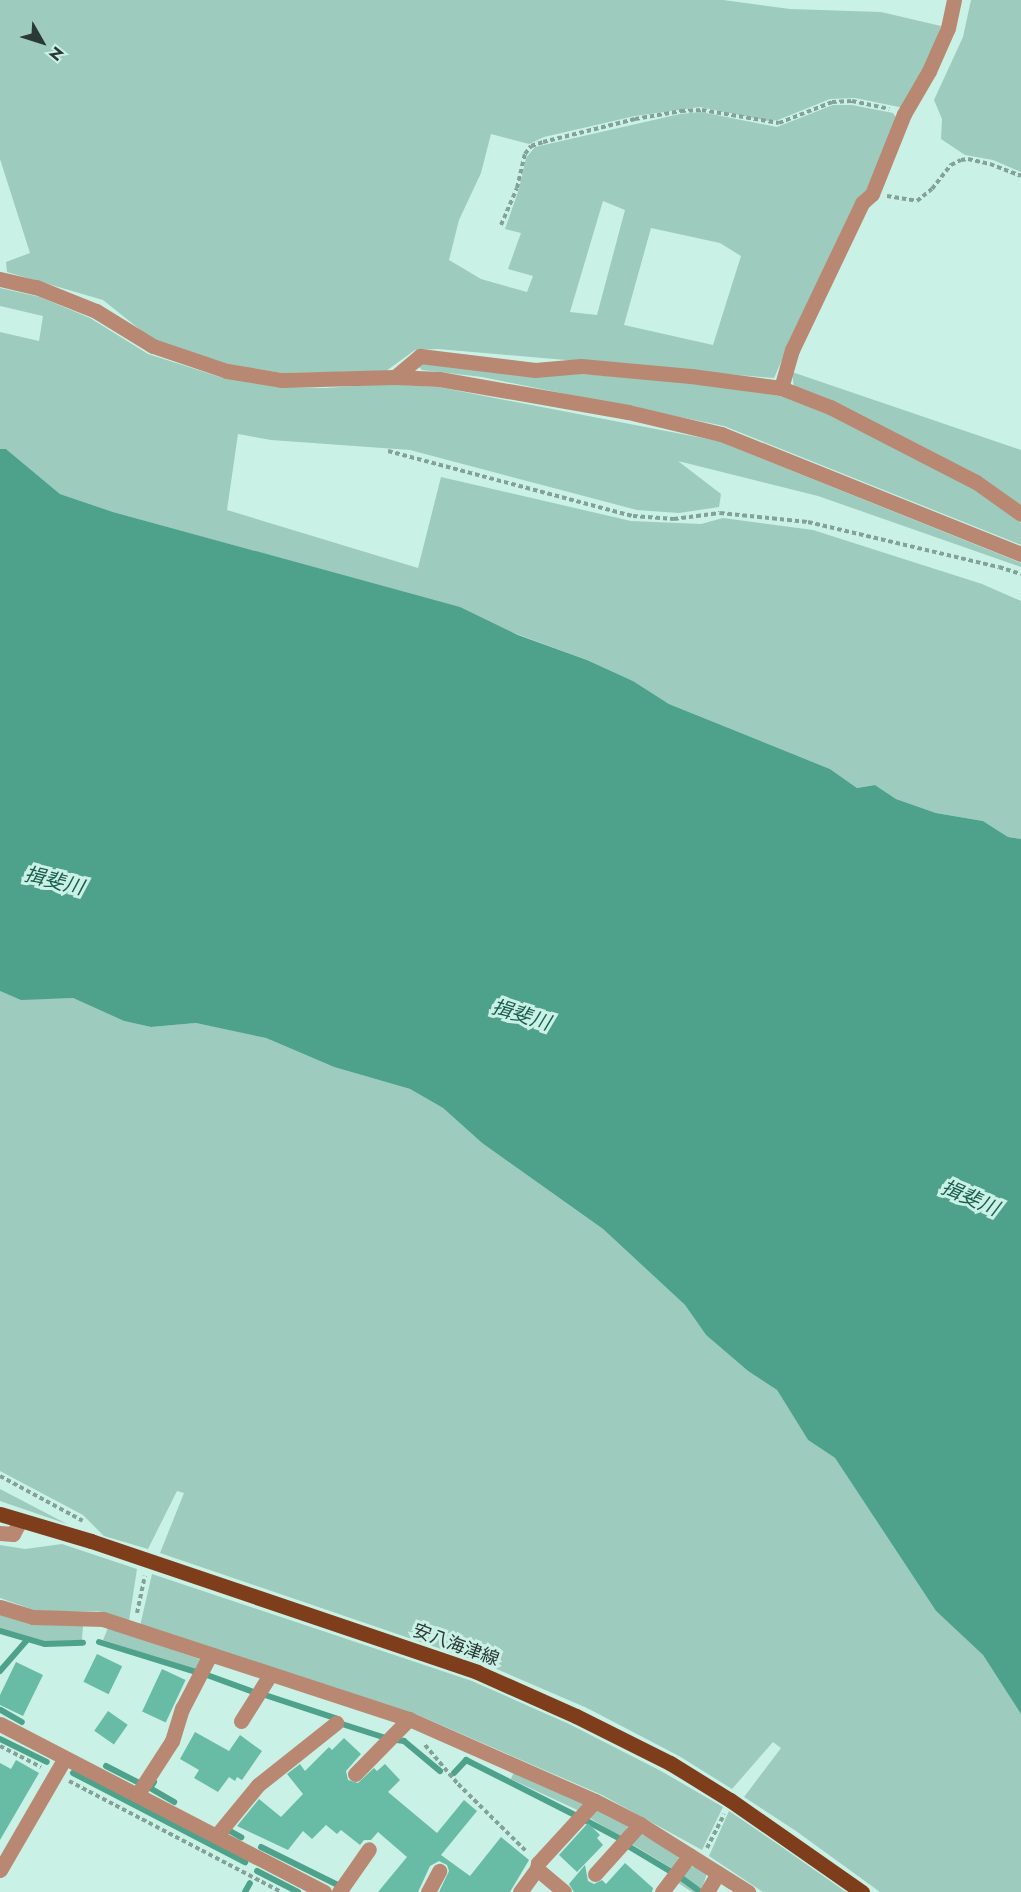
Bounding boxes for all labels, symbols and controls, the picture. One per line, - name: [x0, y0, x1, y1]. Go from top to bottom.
- north arrow: [12, 12, 72, 72]
- text: N: [43, 41, 69, 66]
- water label: 揖斐川: [22, 862, 86, 900]
- water label: 揖斐川: [489, 995, 553, 1035]
- water label: 揖斐川: [938, 1175, 1002, 1221]
- street label: 安八海津線: [410, 1619, 502, 1671]

